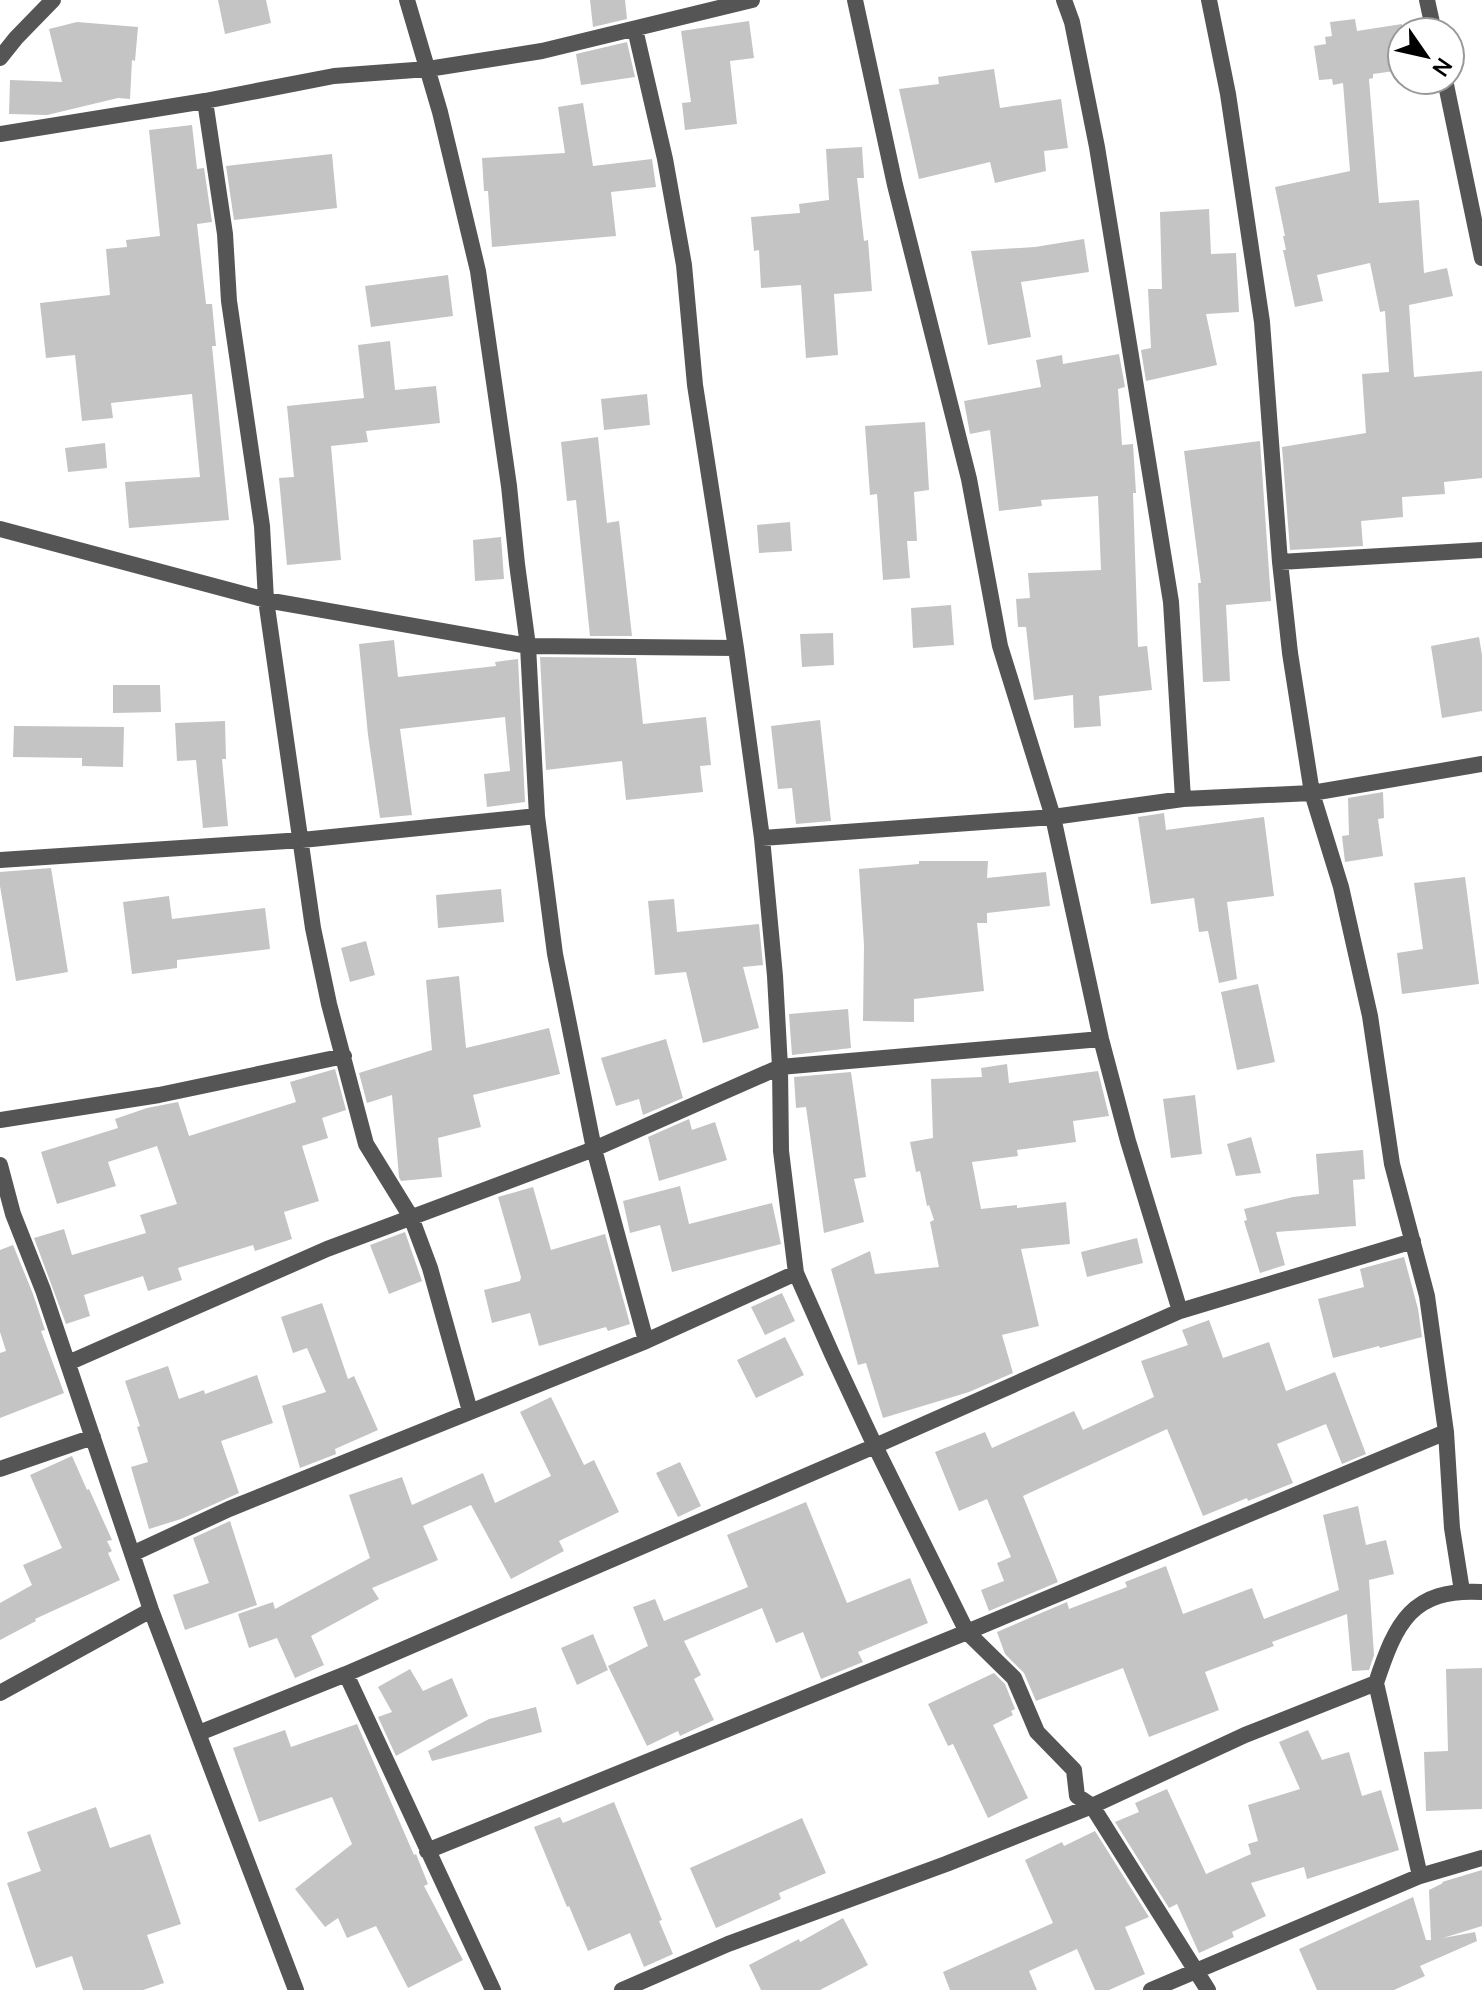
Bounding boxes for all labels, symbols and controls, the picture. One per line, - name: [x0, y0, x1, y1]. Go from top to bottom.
- north arrow: [1386, 16, 1466, 96]
- text: N: [1426, 52, 1459, 82]

